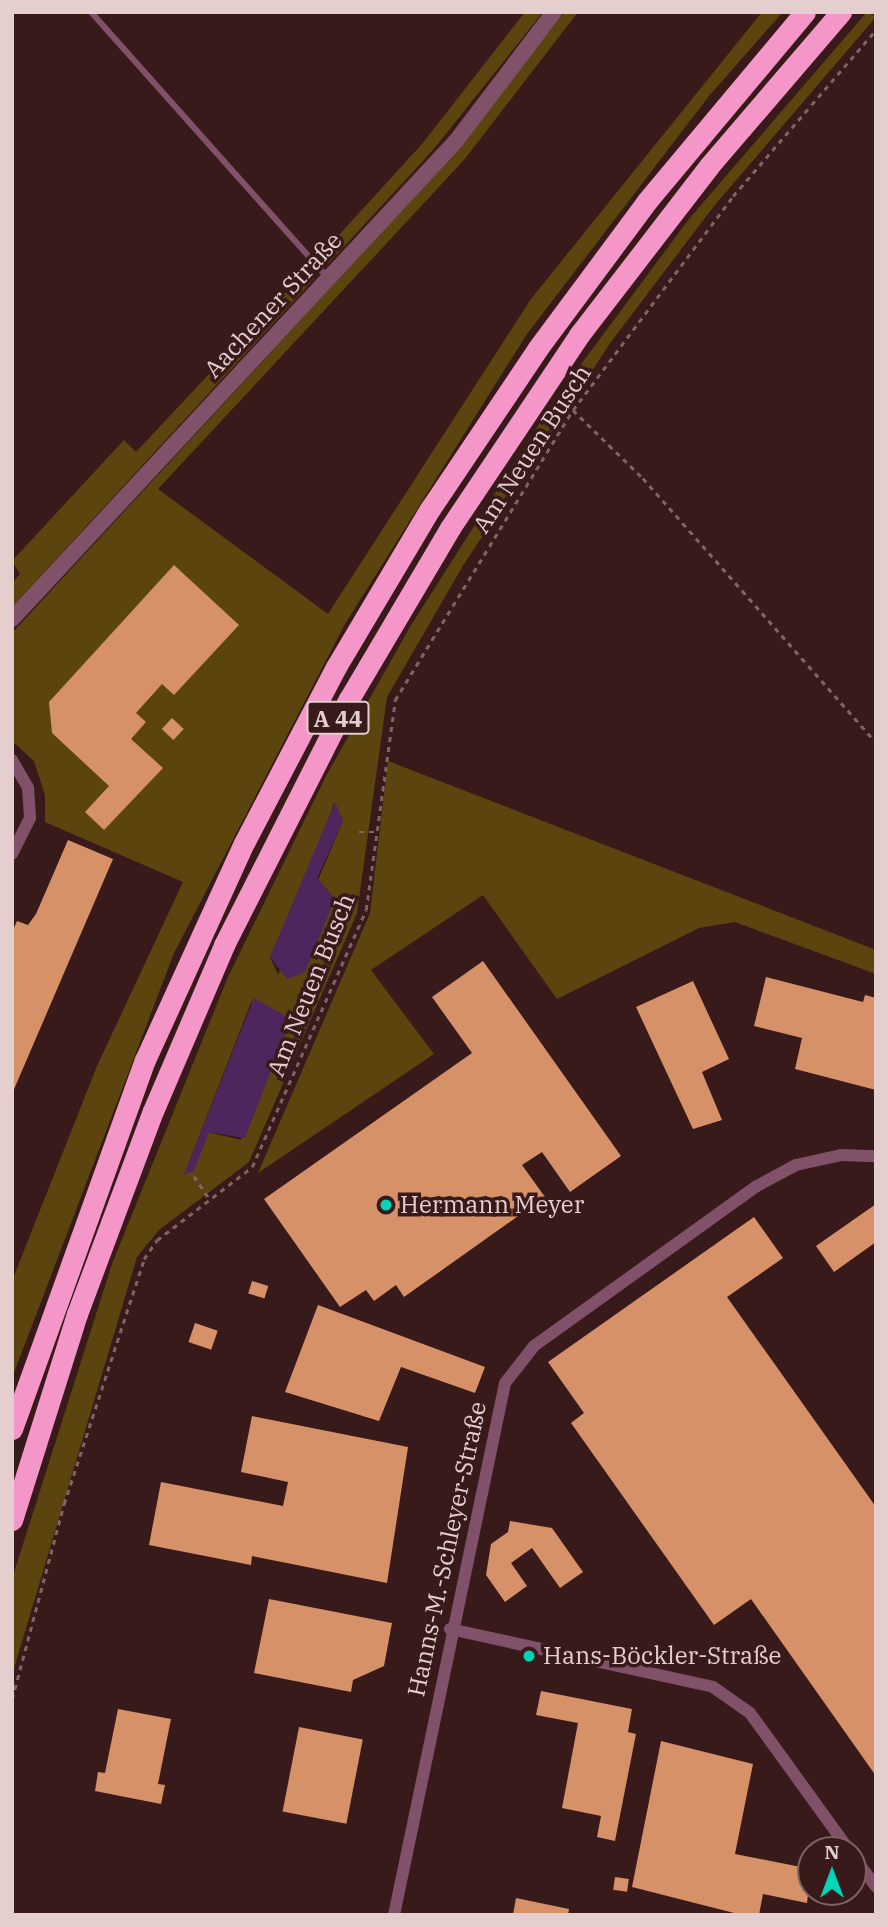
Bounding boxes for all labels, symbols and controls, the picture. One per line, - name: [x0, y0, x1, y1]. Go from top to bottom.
- street label: Aachener Straße: [198, 226, 348, 384]
- street label: Am Neuen Busch: [467, 360, 597, 538]
- road number: A 44: [305, 698, 371, 738]
- street label: Am Neuen Busch: [261, 889, 361, 1081]
- place label: Hermann Meyer: [400, 1191, 584, 1219]
- marker: Hermann Meyer: [378, 1197, 394, 1213]
- street label: Hanns-M.-Schleyer-Straße: [402, 1399, 492, 1699]
- place label: Hans-Böckler-Straße: [543, 1642, 781, 1670]
- marker: Hans-Böckler-Straße: [521, 1648, 537, 1664]
- north arrow: [797, 1836, 867, 1906]
- text: N: [824, 1840, 840, 1864]

